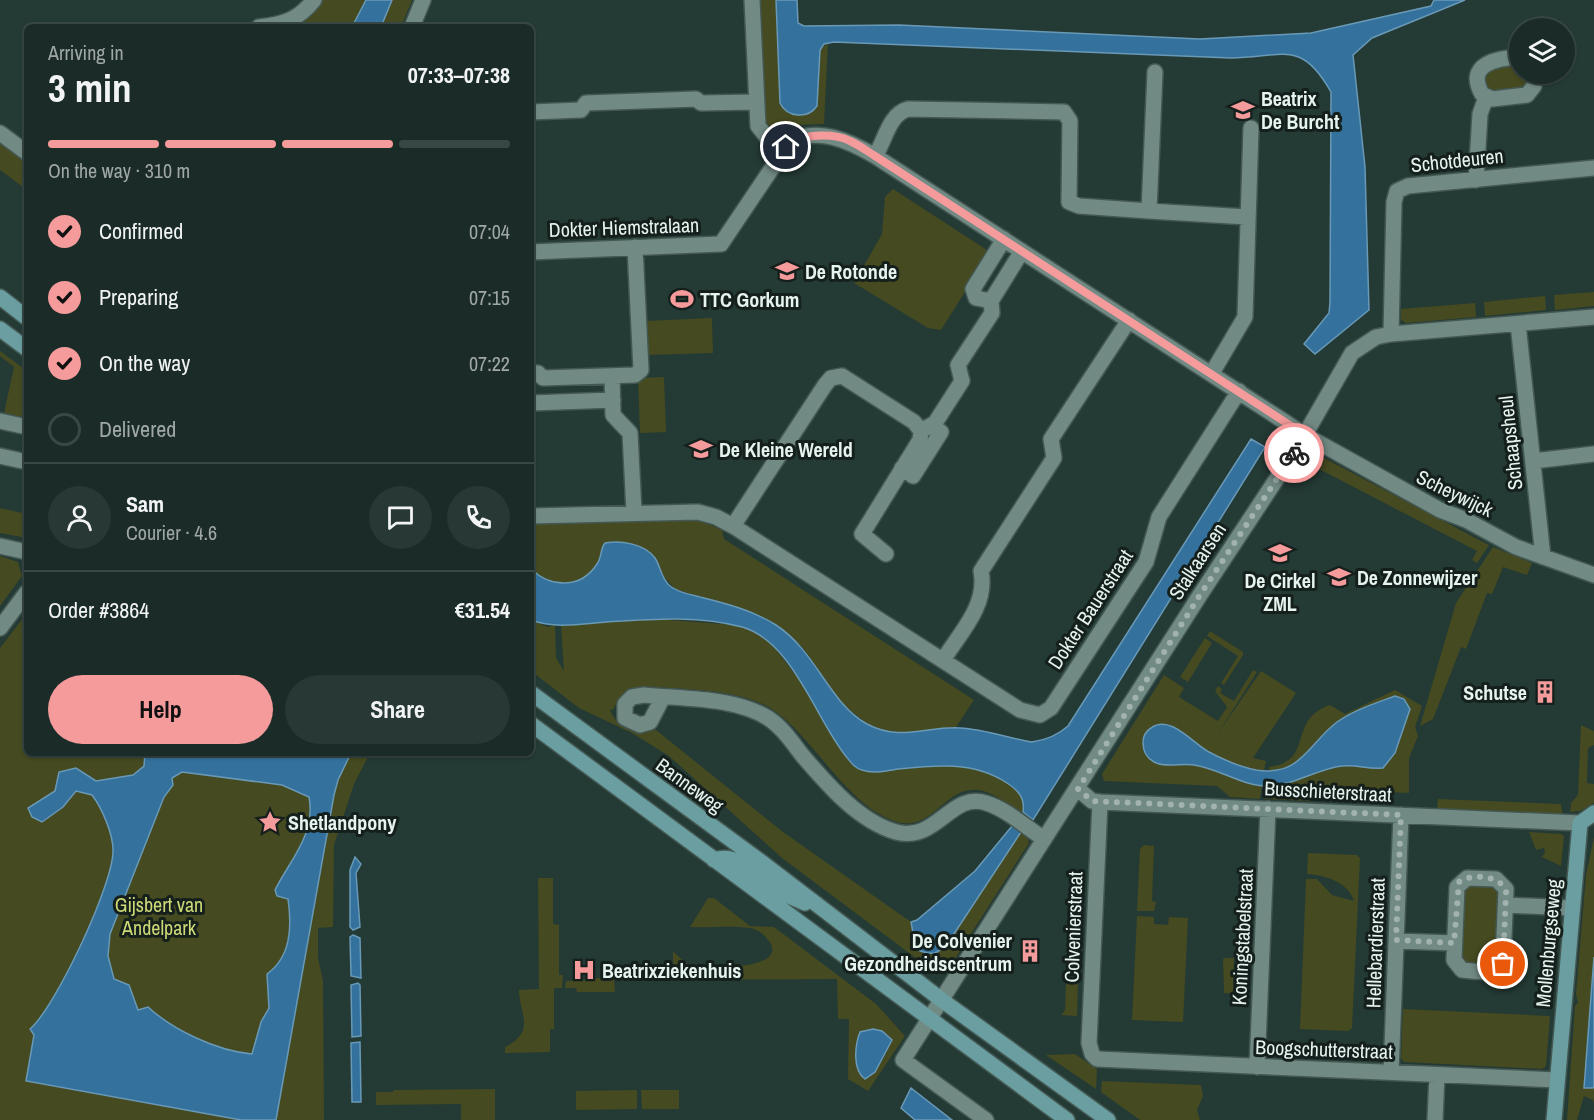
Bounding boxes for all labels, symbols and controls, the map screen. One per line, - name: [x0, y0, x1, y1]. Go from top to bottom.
- map controls: [1509, 18, 1575, 84]
- button: layers: [1509, 18, 1575, 84]
- text: Arriving in: [48, 39, 124, 66]
- text: 07:33–07:38: [408, 60, 510, 90]
- text: 3 min: [48, 62, 132, 114]
- place label: Beatrix De Burcht: [1261, 85, 1340, 135]
- school or university icon: Beatrix De Burcht: [1230, 97, 1256, 123]
- pin: [760, 121, 811, 172]
- icon: home: [769, 130, 802, 163]
- street label: Schotdeuren: [1409, 142, 1505, 178]
- text: On the way · 310 m: [48, 157, 190, 184]
- street label: Dokter Hiemstralaan: [548, 211, 700, 243]
- icon: check: [48, 215, 81, 248]
- text: Confirmed: [99, 216, 183, 246]
- text: 07:04: [469, 218, 510, 245]
- school or university icon: De Rotonde: [774, 258, 800, 284]
- place label: De Rotonde: [805, 258, 897, 285]
- icon: check: [48, 281, 81, 314]
- text: Preparing: [99, 282, 178, 312]
- text: 07:15: [469, 284, 510, 311]
- sports icon: TTC Gorkum: [669, 286, 695, 312]
- place label: TTC Gorkum: [700, 286, 799, 313]
- icon: check: [48, 347, 81, 380]
- text: On the way: [99, 348, 190, 378]
- text: 07:22: [469, 350, 510, 377]
- street label: Schaapsheul: [1492, 394, 1528, 492]
- text: Delivered: [99, 414, 176, 444]
- courier: [1264, 423, 1324, 483]
- school or university icon: De Kleine Wereld: [688, 436, 714, 462]
- place label: De Kleine Wereld: [719, 436, 853, 463]
- icon: bike: [1278, 437, 1311, 470]
- street label: Scheywijck: [1412, 463, 1498, 523]
- button: person: [48, 486, 111, 549]
- button: chat: [369, 486, 432, 549]
- button: phone: [447, 486, 510, 549]
- text: Sam: [126, 489, 164, 519]
- street label: Stalkaarsen: [1162, 517, 1232, 605]
- text: Courier · 4.6: [126, 519, 217, 546]
- school or university icon: De Cirkel ZML: [1267, 540, 1293, 566]
- street label: Dokter Bauerstraat: [1041, 544, 1139, 674]
- school or university icon: De Zonnewijzer: [1326, 564, 1352, 590]
- place label: De Zonnewijzer: [1357, 564, 1478, 591]
- place label: De Cirkel ZML: [1244, 567, 1316, 617]
- text: Order #3864: [48, 595, 149, 625]
- text: €31.54: [455, 595, 510, 625]
- button: Help: [48, 675, 273, 744]
- button: Share: [285, 675, 510, 744]
- place label: Schutse: [1463, 679, 1527, 706]
- building icon: Schutse: [1532, 679, 1558, 705]
- street label: Banneweg: [651, 751, 729, 819]
- street label: Busschieterstraat: [1264, 774, 1393, 808]
- place icon: Shetlandpony: [257, 809, 283, 835]
- place label: Shetlandpony: [288, 809, 397, 836]
- street label: Koningstabelstraat: [1225, 868, 1259, 1006]
- street label: Colvenierstraat: [1058, 871, 1088, 983]
- street label: Hellebardierstraat: [1359, 877, 1391, 1009]
- street label: Mollenburgseweg: [1529, 878, 1567, 1008]
- park label: Gijsbert van Andelpark: [115, 891, 203, 941]
- place label: De Colvenier Gezondheidscentrum: [844, 927, 1013, 977]
- building icon: De Colvenier Gezondheidscentrum: [1017, 938, 1043, 964]
- pin: [1477, 938, 1528, 989]
- icon: bag: [1486, 947, 1519, 980]
- hospital icon: Beatrixziekenhuis: [571, 957, 597, 983]
- place label: Beatrixziekenhuis: [602, 957, 741, 984]
- street label: Boogschutterstraat: [1255, 1033, 1394, 1065]

